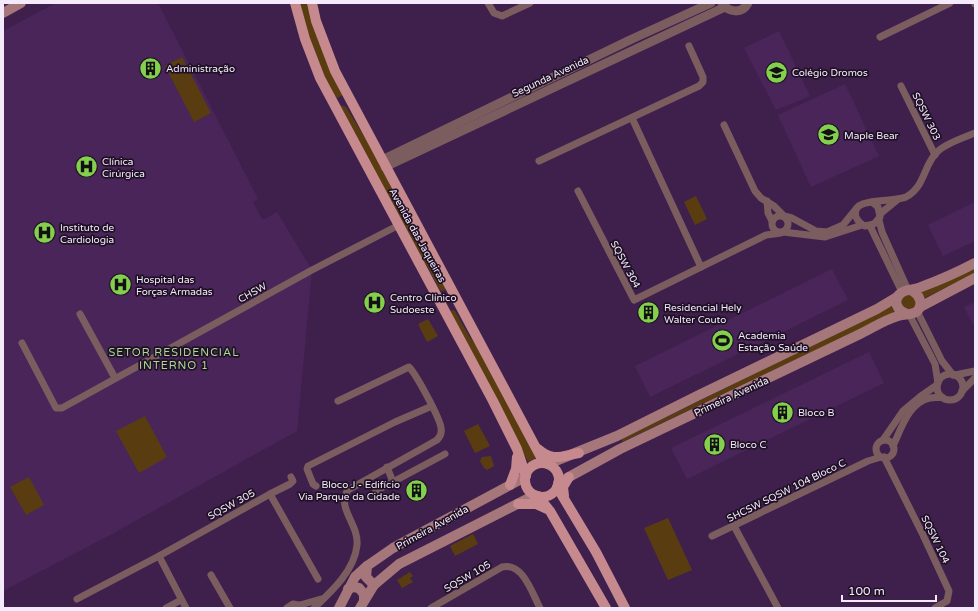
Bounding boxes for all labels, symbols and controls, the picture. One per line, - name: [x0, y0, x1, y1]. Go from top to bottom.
- street label: Segunda Avenida: [510, 54, 591, 100]
- building icon: Administração: [138, 55, 164, 81]
- school or university icon: Colégio Dromos: [764, 59, 790, 85]
- place label: Administração: [166, 63, 235, 75]
- place label: Colégio Dromos: [792, 67, 868, 79]
- street label: SQSW 303: [909, 90, 943, 142]
- school or university icon: Maple Bear: [815, 122, 841, 148]
- place label: Maple Bear: [844, 130, 898, 142]
- hospital icon: Clínica Cirúrgica: [73, 154, 99, 180]
- place label: Clínica Cirúrgica: [102, 156, 145, 180]
- street label: Avenida das Jaqueiras: [386, 186, 448, 285]
- hospital icon: Instituto de Cardiologia: [31, 220, 57, 246]
- place label: Instituto de Cardiologia: [60, 222, 115, 246]
- street label: SQSW 304: [608, 239, 643, 290]
- hospital icon: Hospital das Forças Armadas: [107, 272, 133, 298]
- place label: Hospital das Forças Armadas: [136, 274, 213, 298]
- street label: CHSW: [236, 280, 269, 306]
- hospital icon: Centro Clínico Sudoeste: [362, 290, 388, 316]
- place label: Centro Clínico Sudoeste: [390, 292, 456, 316]
- building icon: Residencial Hely Walter Couto: [636, 300, 662, 326]
- place label: Residencial Hely Walter Couto: [664, 302, 742, 326]
- sports icon: Academia Estação Saúde: [709, 328, 735, 354]
- place label: Academia Estação Saúde: [738, 330, 808, 354]
- district label: SETOR RESIDENCIAL INTERNO 1: [108, 346, 240, 372]
- street label: Primeira Avenida: [692, 374, 771, 419]
- building icon: Bloco B: [770, 399, 796, 425]
- place label: Bloco B: [798, 407, 834, 419]
- building icon: Bloco C: [702, 431, 728, 457]
- place label: Bloco C: [730, 439, 766, 451]
- street label: SHCSW SQSW 104 Bloco C: [725, 457, 848, 525]
- building icon: Bloco J - Edifício Via Parque da Cidade: [403, 477, 429, 503]
- place label: Bloco J - Edifício Via Parque da Cidade: [298, 479, 400, 503]
- street label: SQSW 305: [206, 487, 257, 523]
- street label: Primeira Avenida: [394, 503, 471, 553]
- street label: SQSW 104: [918, 513, 952, 565]
- street label: SQSW 105: [442, 559, 493, 595]
- scale bar: [842, 577, 936, 603]
- text: 100 m: [848, 584, 885, 598]

